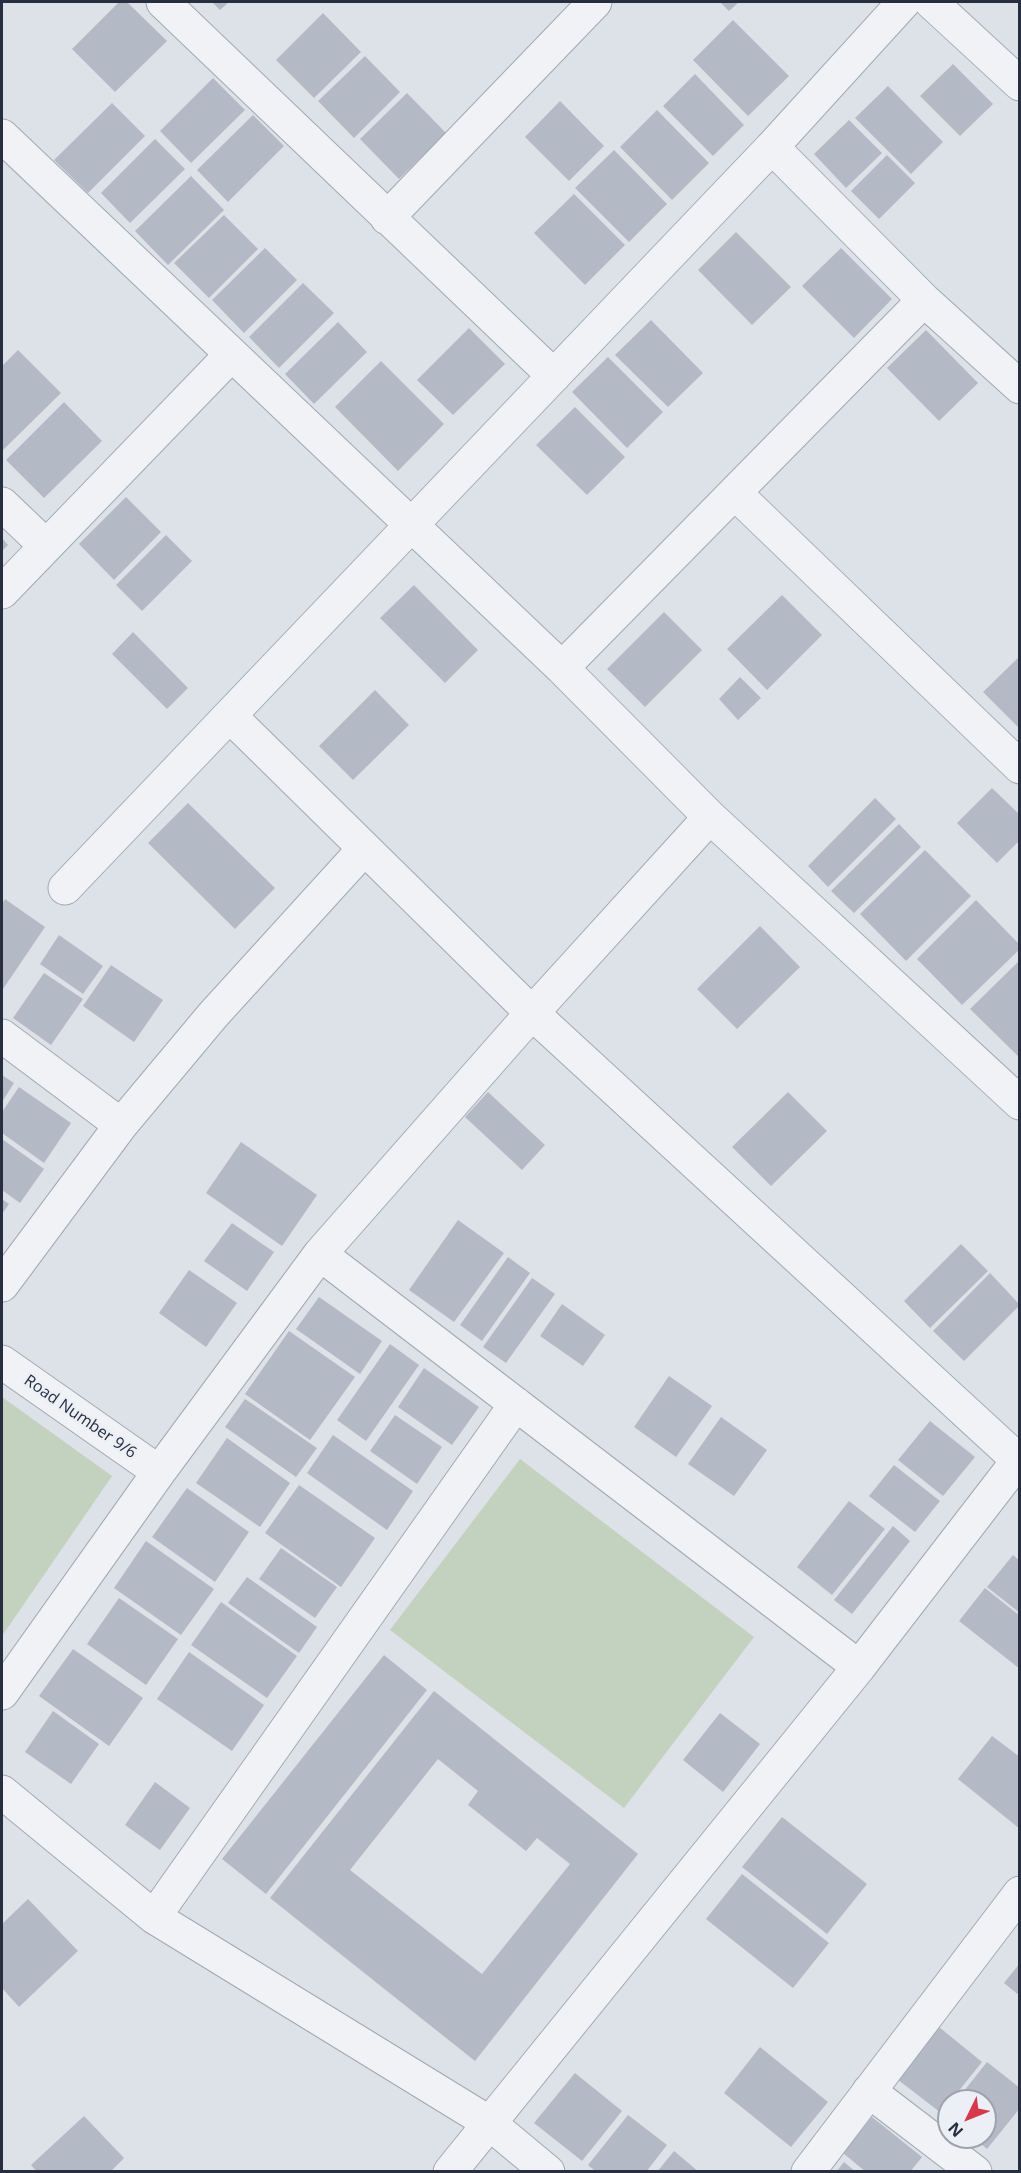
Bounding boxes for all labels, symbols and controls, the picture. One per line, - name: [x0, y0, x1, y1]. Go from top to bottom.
- street label: Road Number 9/6: [20, 1371, 140, 1463]
- north arrow: [937, 2089, 997, 2149]
- text: N: [943, 2118, 968, 2142]

